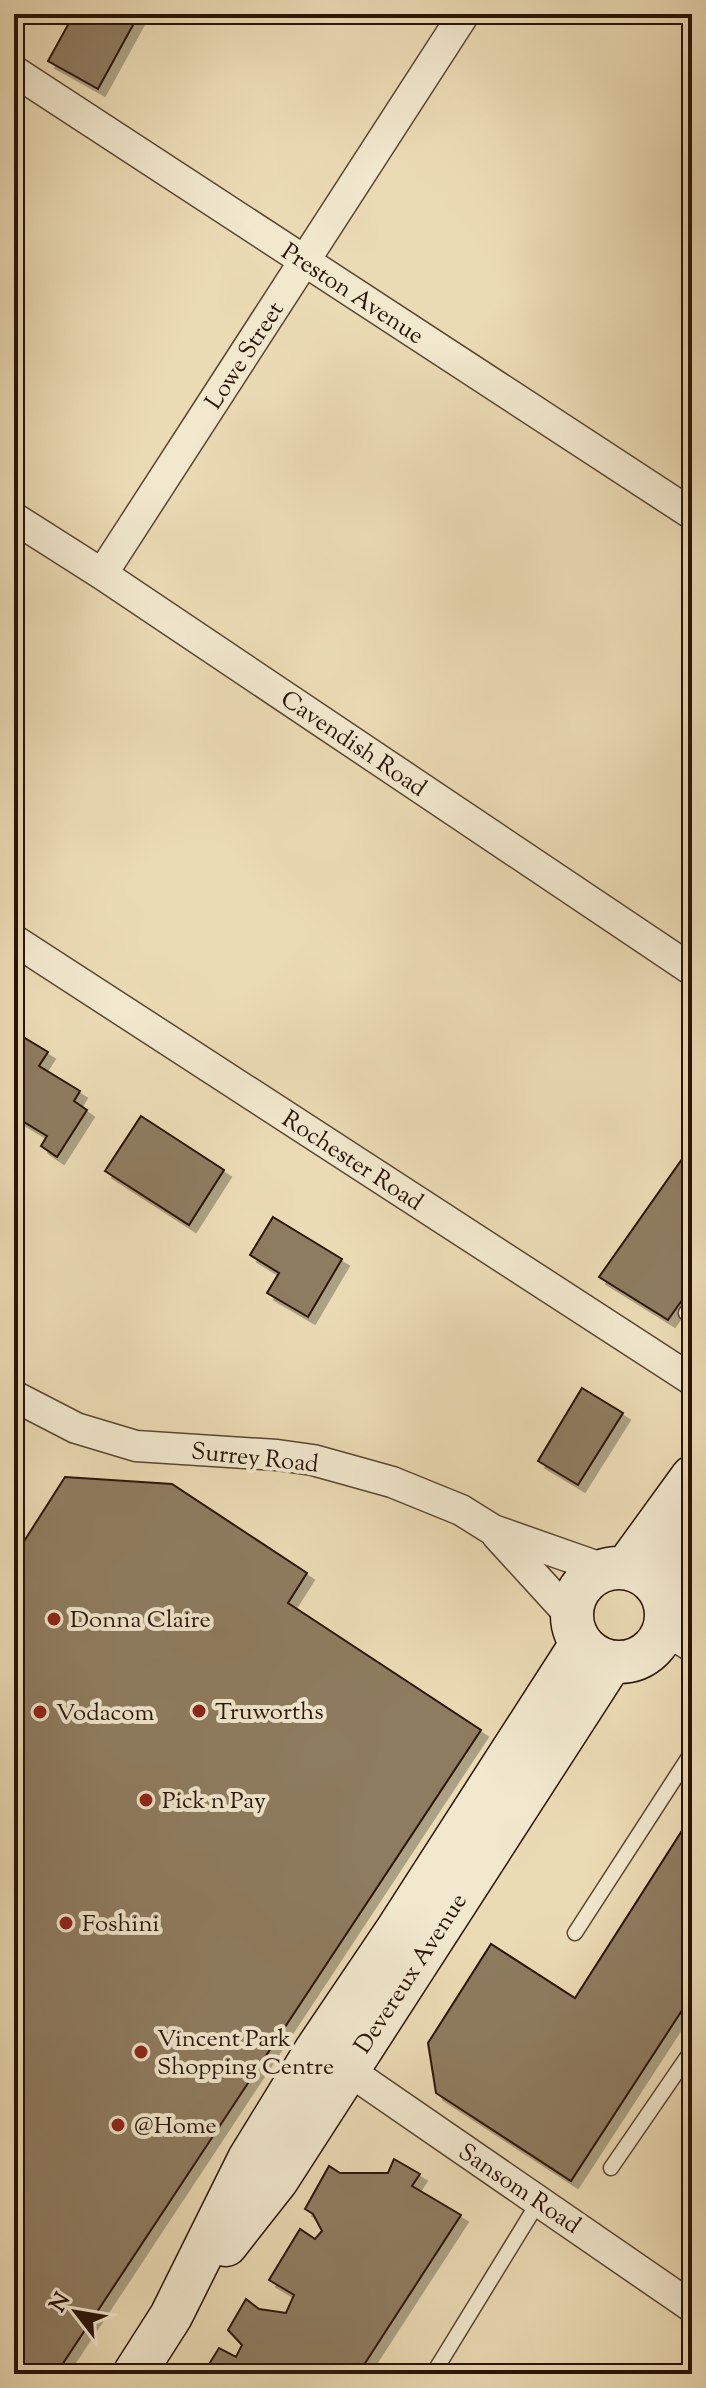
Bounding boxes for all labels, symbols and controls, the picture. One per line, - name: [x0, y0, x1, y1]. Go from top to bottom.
- street label: Preston Avenue: [274, 236, 430, 353]
- street label: Lowe Street: [198, 295, 293, 417]
- street label: Cavendish Road: [273, 683, 433, 806]
- street label: Rochester Road: [275, 1103, 430, 1220]
- street label: Surrey Road: [189, 1435, 321, 1483]
- place label: Donna Claire: [70, 1604, 211, 1638]
- marker: Donna Claire: [45, 1610, 63, 1628]
- place label: Truworths: [215, 1696, 324, 1730]
- place label: Vodacom: [56, 1697, 154, 1731]
- marker: Truworths: [190, 1702, 208, 1720]
- marker: Vodacom: [31, 1703, 49, 1721]
- place label: Pick n Pay: [162, 1785, 266, 1819]
- marker: Pick n Pay: [137, 1791, 155, 1809]
- street label: Devereux Avenue: [347, 1887, 476, 2061]
- place label: Foshini: [82, 1908, 160, 1942]
- marker: Foshini: [57, 1914, 75, 1932]
- place label: Vincent Park Shopping Centre: [157, 2023, 334, 2085]
- marker: Vincent Park Shopping Centre: [132, 2043, 150, 2061]
- place label: @Home: [134, 2110, 217, 2144]
- marker: @Home: [109, 2116, 127, 2134]
- street label: Sansom Road: [451, 2136, 587, 2243]
- north arrow: [36, 2272, 116, 2352]
- text: N: [43, 2287, 80, 2319]

